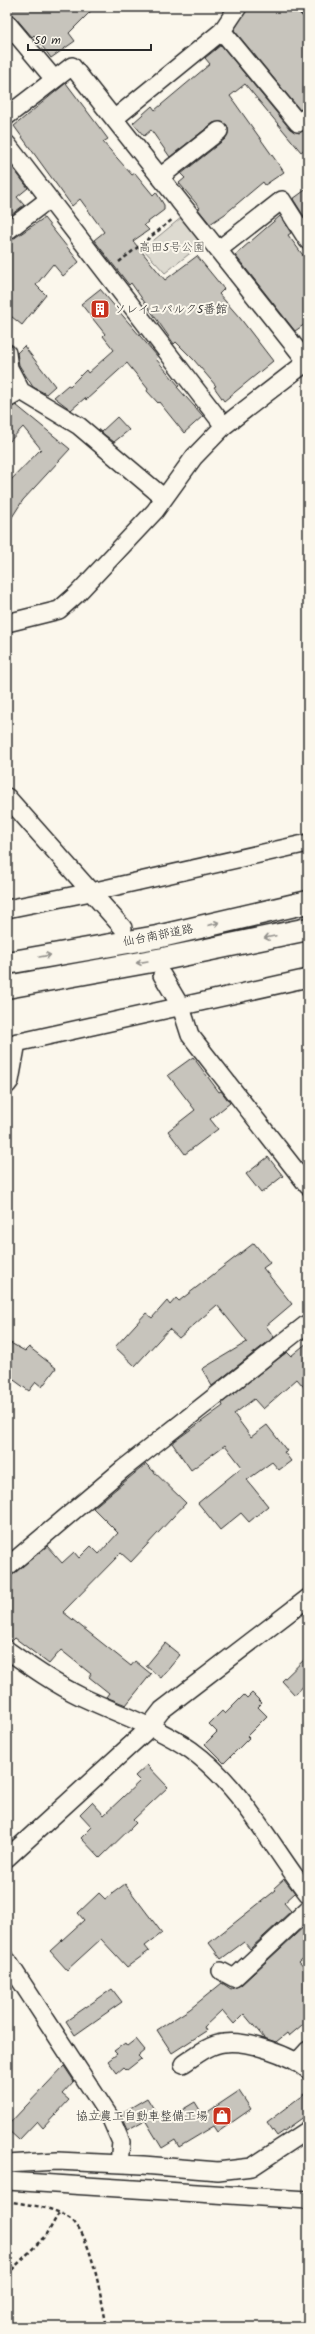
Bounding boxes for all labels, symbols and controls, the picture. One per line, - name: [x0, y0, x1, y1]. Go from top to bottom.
- scale bar: [28, 26, 151, 52]
- text: 50 m: [34, 31, 61, 50]
- park label: 高田5号公園: [139, 238, 205, 257]
- building icon: ソレイユパルク5番館: [89, 298, 111, 320]
- place label: ソレイユパルク5番館: [114, 300, 228, 319]
- street label: 仙台南部道路: [121, 919, 195, 952]
- one-way arrow: [207, 919, 220, 927]
- one-way arrow: [264, 933, 277, 941]
- one-way arrow: [39, 952, 52, 960]
- one-way arrow: [136, 959, 149, 967]
- shop icon: 協立農工自動車整備工場: [211, 2105, 233, 2127]
- place label: 協立農工自動車整備工場: [76, 2107, 208, 2126]

